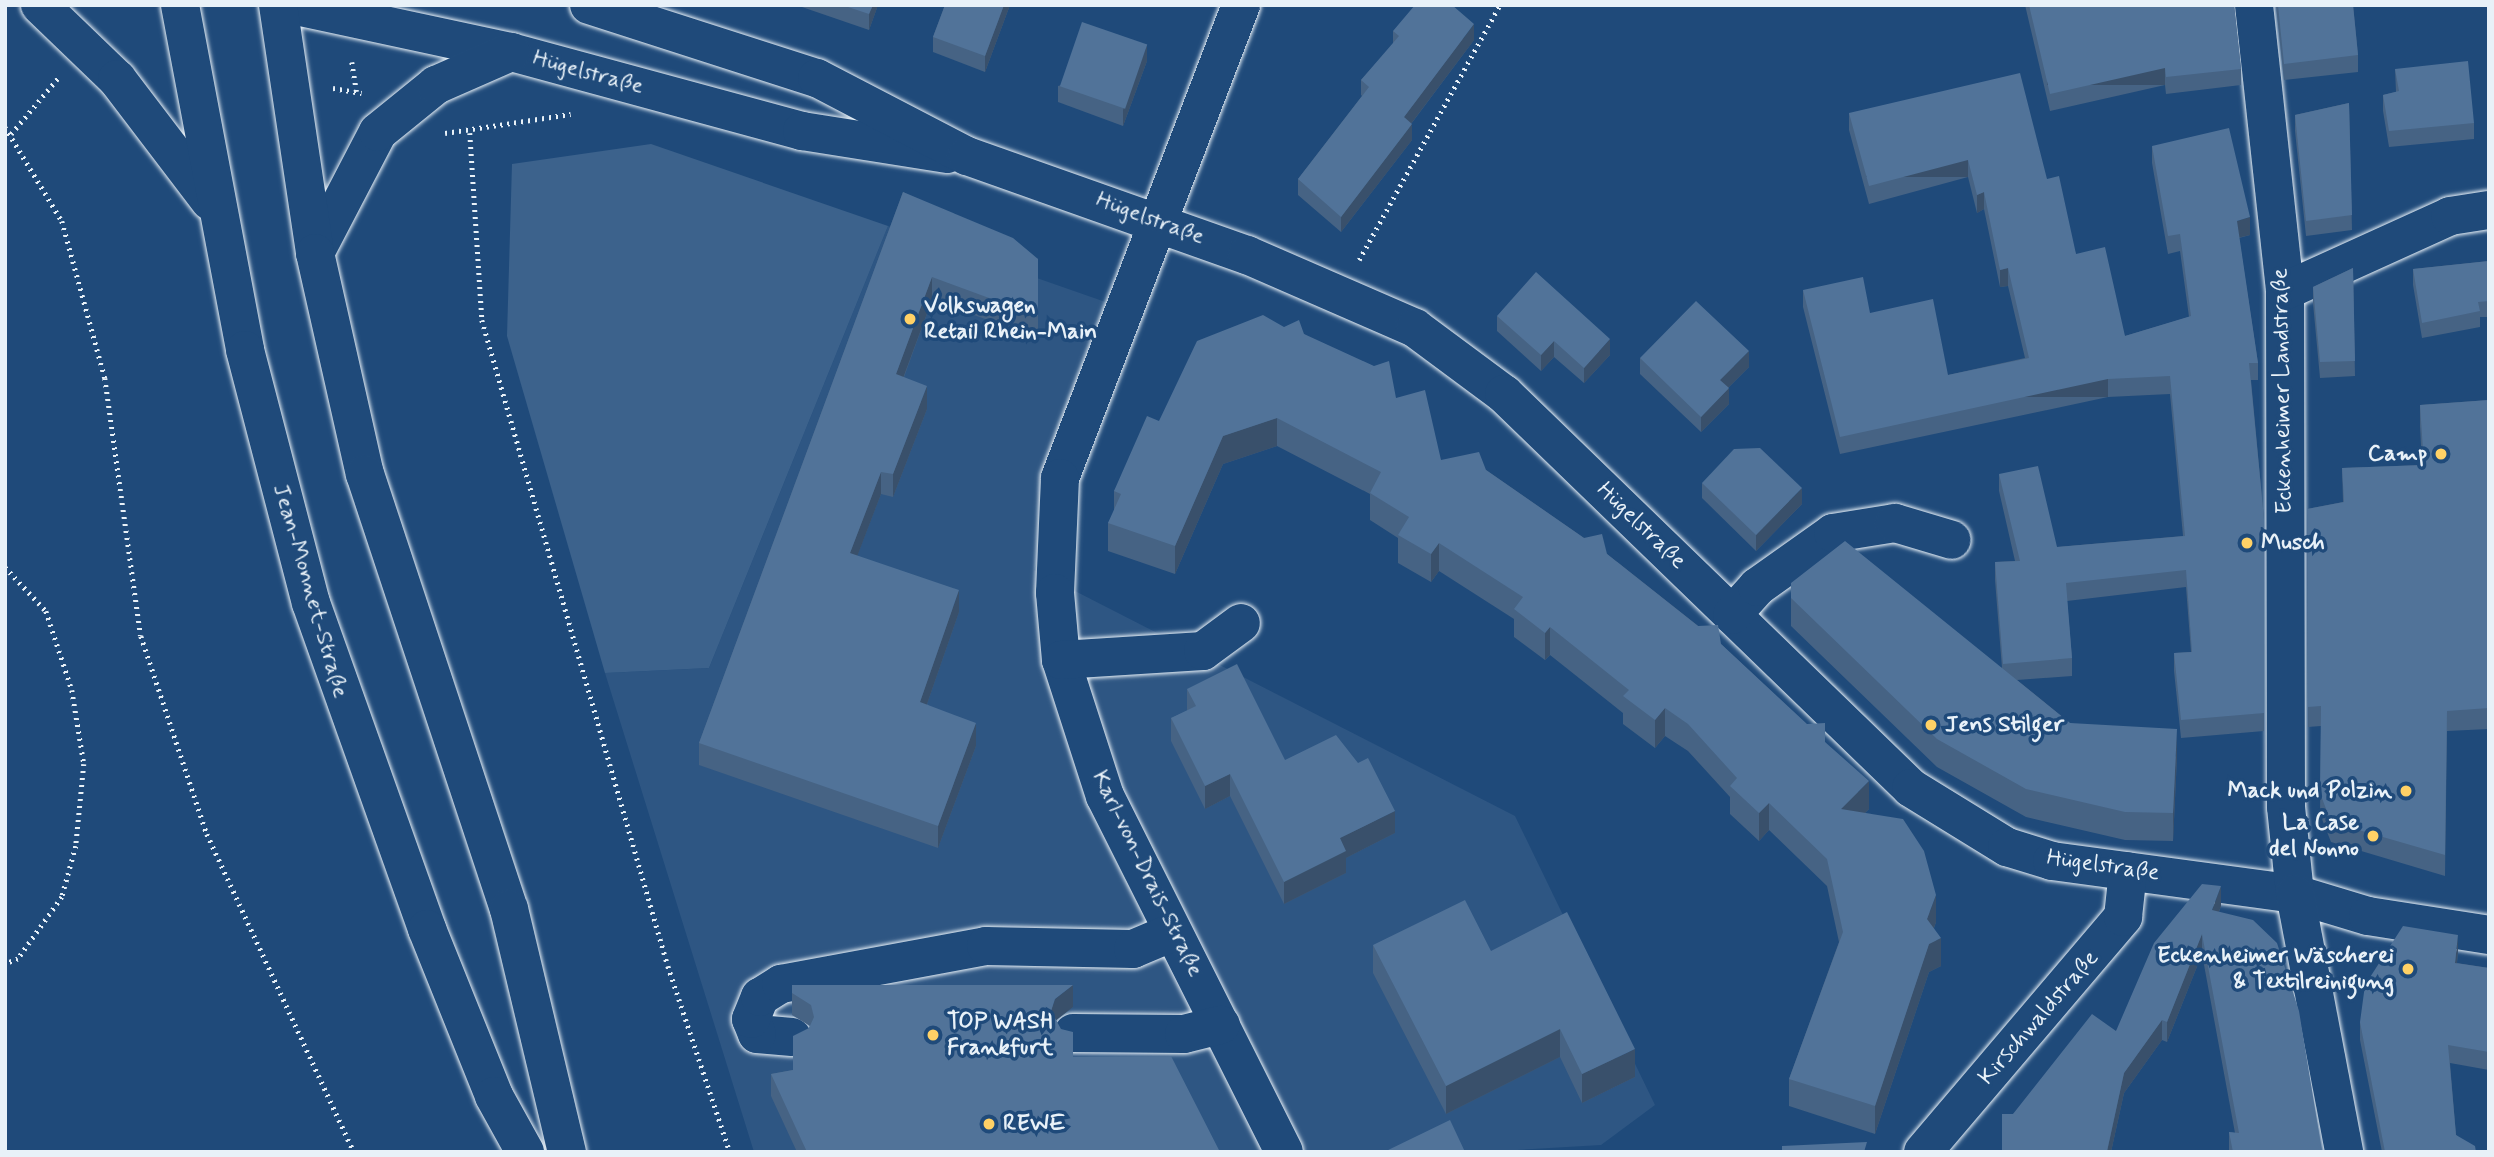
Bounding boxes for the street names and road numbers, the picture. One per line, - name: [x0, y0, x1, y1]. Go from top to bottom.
- street label: Hügelstraße: [530, 45, 646, 101]
- street label: Hügelstraße: [1092, 187, 1208, 251]
- street label: Eckenheimer Landstraße: [2267, 266, 2299, 516]
- street label: Hügelstraße: [1591, 477, 1691, 575]
- street label: Jean-Monnet-Straße: [266, 481, 354, 701]
- street label: Karl-von-Drais-Straße: [1085, 766, 1209, 982]
- street label: Hügelstraße: [2045, 844, 2161, 888]
- street label: Kirschwaldstraße: [1973, 945, 2105, 1091]

